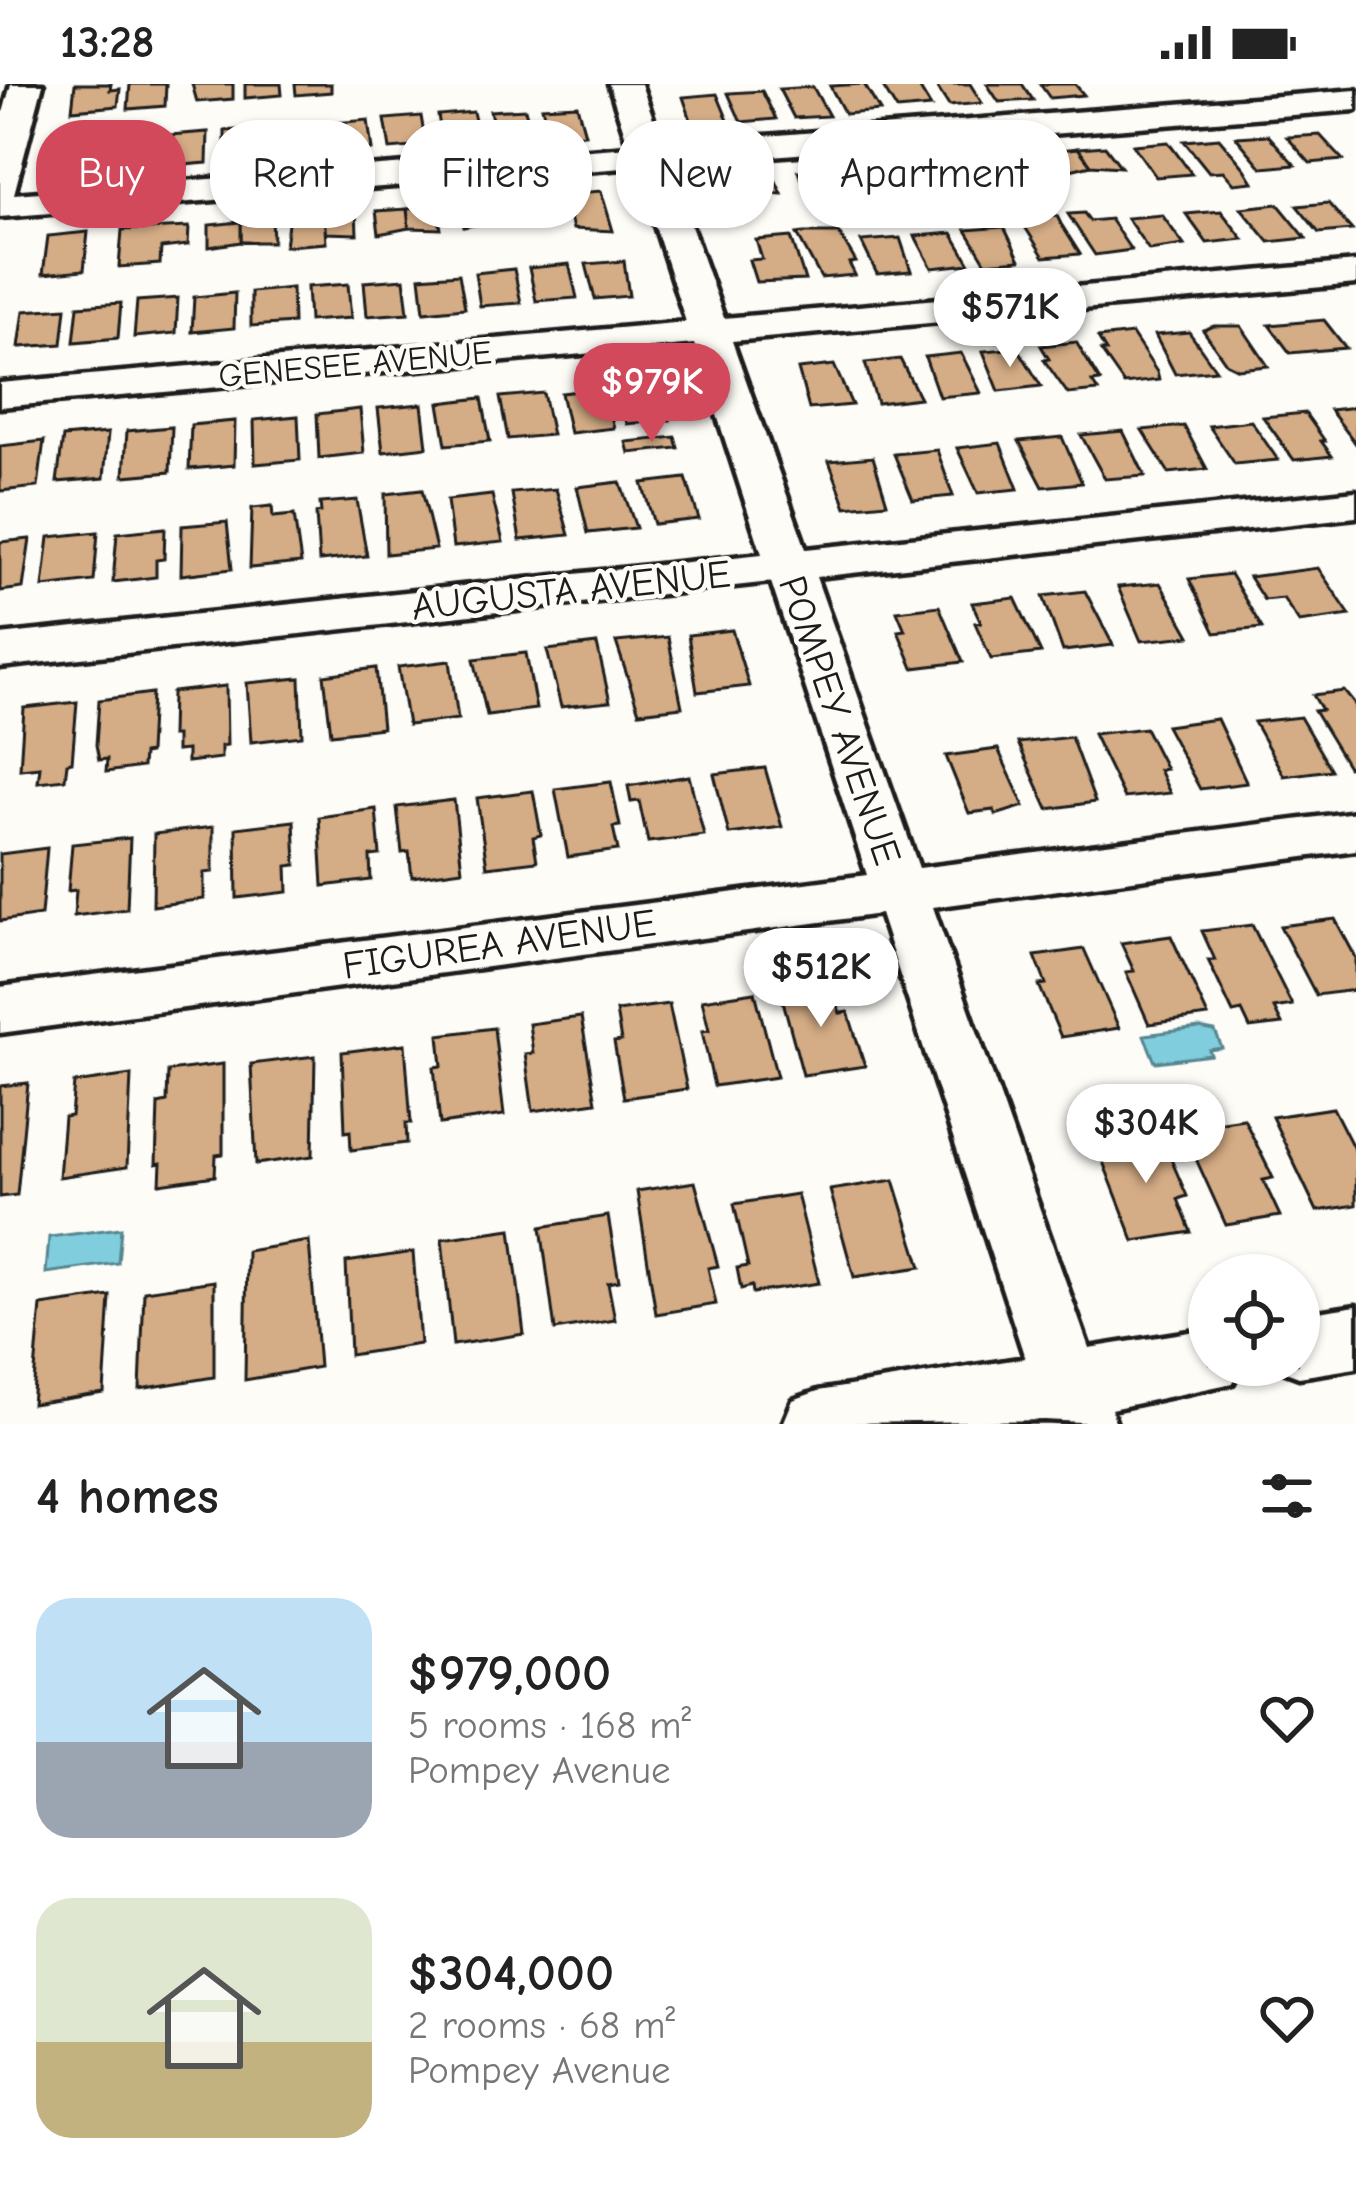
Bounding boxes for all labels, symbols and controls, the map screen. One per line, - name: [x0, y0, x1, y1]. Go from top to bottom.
- text: 13:28: [60, 16, 155, 68]
- chip: Buy: [36, 120, 186, 228]
- chip: Rent: [210, 120, 375, 228]
- chip: Filters: [399, 120, 592, 228]
- chip: New: [616, 120, 774, 228]
- chip: Apartment: [798, 120, 1070, 228]
- pin: $571K: [926, 268, 1094, 370]
- text: $571K: [960, 284, 1060, 329]
- street label: GENESEE AVENUE: [217, 333, 493, 395]
- pin: $979K: [568, 343, 736, 445]
- text: $979K: [601, 359, 704, 404]
- street label: AUGUSTA AVENUE: [410, 551, 733, 630]
- street label: POMPEY AVENUE: [769, 570, 910, 871]
- street label: FIGUREA AVENUE: [340, 900, 659, 989]
- pin: $512K: [737, 928, 905, 1030]
- text: $512K: [771, 944, 871, 989]
- pin: $304K: [1062, 1084, 1230, 1186]
- text: $304K: [1093, 1100, 1199, 1145]
- map controls: [1188, 1254, 1320, 1386]
- button: locate: [1188, 1254, 1320, 1386]
- icon: filters: [1254, 1463, 1320, 1529]
- text: 4 homes: [36, 1467, 219, 1526]
- text: $979,000: [408, 1644, 611, 1703]
- icon: home: [132, 1646, 276, 1790]
- icon: heart: [1254, 1685, 1320, 1751]
- text: 5 rooms · 168 m²: [408, 1703, 691, 1748]
- text: Pompey Avenue: [408, 1748, 671, 1793]
- text: $304,000: [408, 1944, 614, 2003]
- icon: home: [132, 1946, 276, 2090]
- icon: heart: [1254, 1985, 1320, 2051]
- text: 2 rooms · 68 m²: [408, 2003, 675, 2048]
- text: Pompey Avenue: [408, 2048, 671, 2093]

